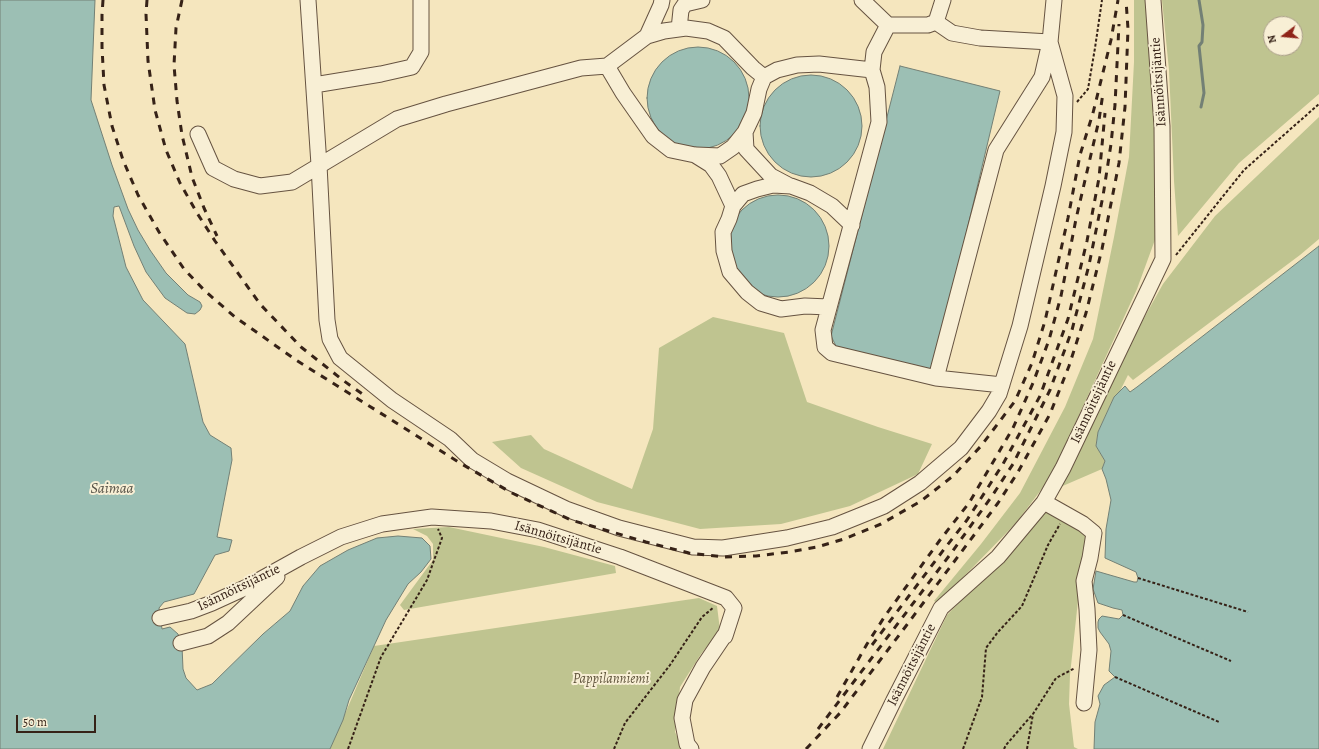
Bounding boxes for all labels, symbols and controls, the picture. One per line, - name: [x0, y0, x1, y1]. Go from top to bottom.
- north arrow: [1263, 16, 1303, 56]
- text: N: [1264, 33, 1280, 45]
- street label: Isännöitsijäntie: [1147, 37, 1171, 127]
- street label: Isännöitsijäntie: [1067, 358, 1121, 446]
- water label: Saimaa: [90, 480, 134, 498]
- street label: Isännöitsijäntie: [512, 518, 604, 558]
- street label: Isännöitsijäntie: [195, 561, 283, 615]
- street label: Isännöitsijäntie: [884, 621, 940, 709]
- park label: Pappilanniemi: [573, 672, 649, 688]
- scale bar: [18, 707, 98, 733]
- text: 50 m: [23, 714, 47, 730]

